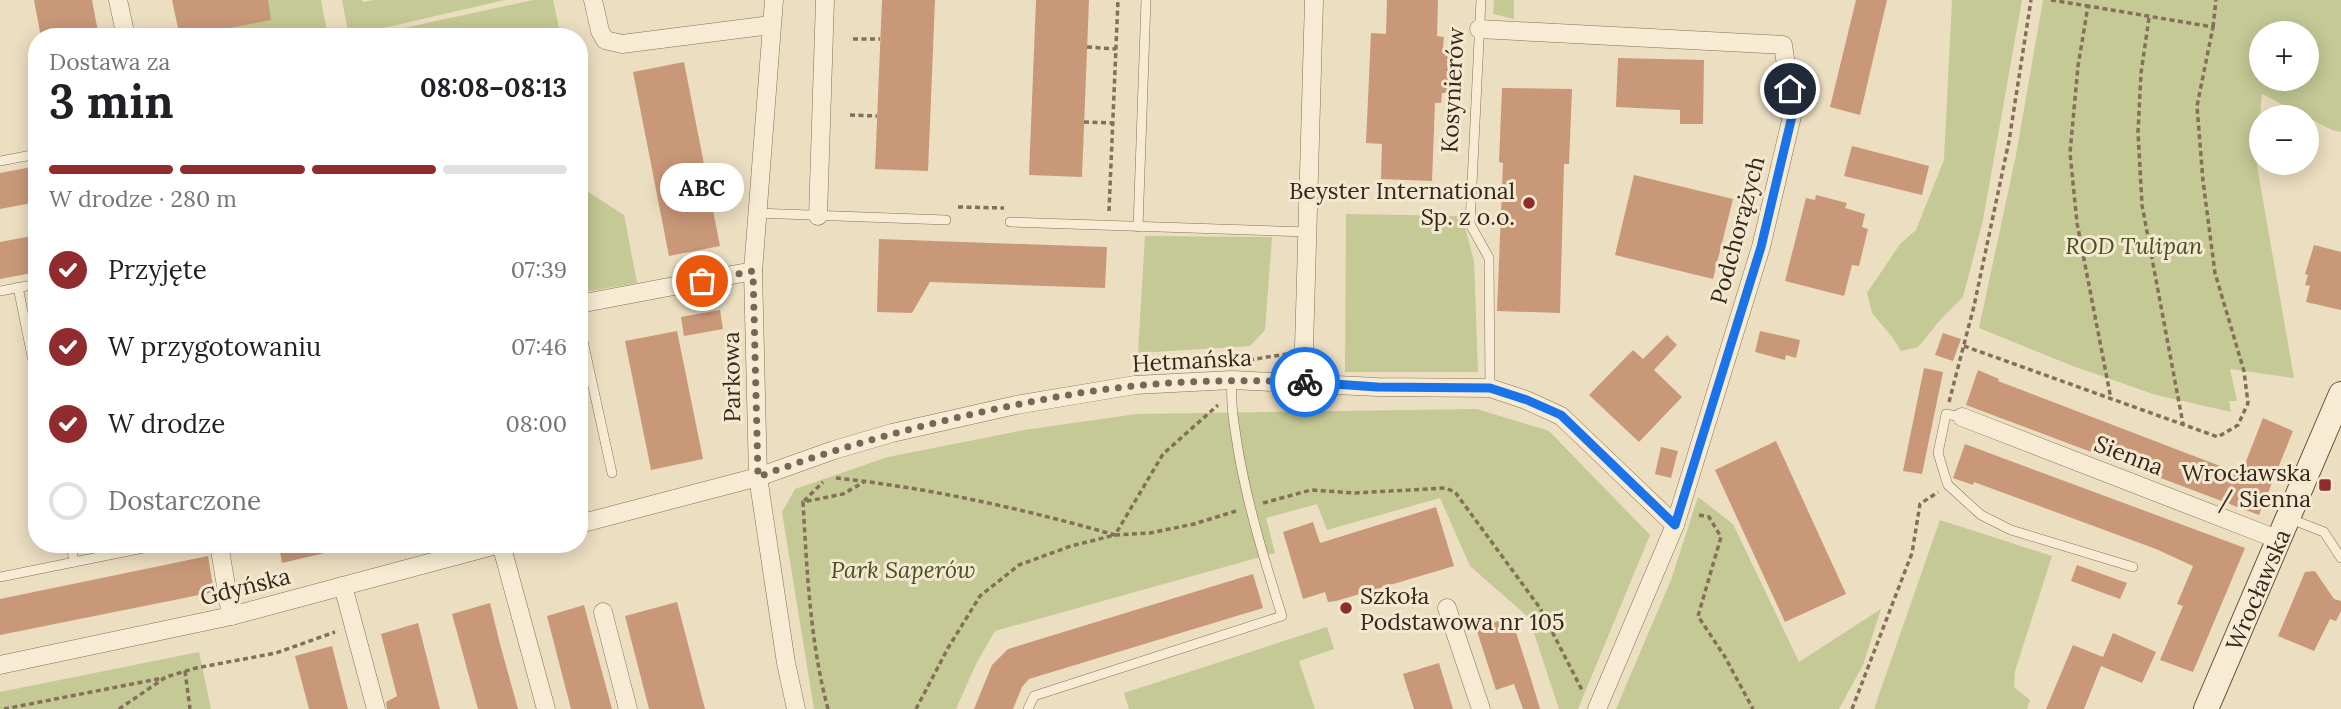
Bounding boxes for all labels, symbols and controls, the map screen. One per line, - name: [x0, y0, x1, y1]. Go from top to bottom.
- map controls: [2249, 21, 2319, 175]
- button: +: [2249, 21, 2319, 91]
- street label: Kosynierów: [1434, 26, 1470, 154]
- text: Dostawa za: [49, 47, 170, 76]
- pin: [1760, 59, 1820, 119]
- icon: home: [1771, 70, 1809, 108]
- text: 08:08–08:13: [420, 71, 567, 104]
- text: 3 min: [49, 72, 174, 131]
- button: −: [2249, 105, 2319, 175]
- street label: Podchorążych: [1703, 153, 1771, 307]
- callout: ABC: [660, 162, 744, 211]
- text: ABC: [679, 173, 725, 202]
- place label: Beyster International Sp. z o.o.: [1289, 176, 1515, 231]
- text: W drodze · 280 m: [49, 184, 237, 213]
- marker: Beyster International Sp. z o.o.: [1521, 195, 1537, 211]
- park label: ROD Tulipan: [2065, 231, 2203, 260]
- icon: check: [49, 251, 87, 289]
- pin: [672, 251, 732, 311]
- text: Przyjęte: [108, 253, 207, 286]
- text: 07:39: [511, 255, 567, 284]
- icon: bag: [683, 262, 721, 300]
- icon: check: [49, 328, 87, 366]
- text: W przygotowaniu: [108, 330, 321, 363]
- street label: Parkowa: [716, 331, 746, 423]
- text: 07:46: [511, 332, 567, 361]
- street label: Hetmańska: [1131, 342, 1253, 378]
- courier: [1270, 347, 1340, 417]
- icon: bike: [1286, 363, 1324, 401]
- icon: check: [49, 405, 87, 443]
- text: W drodze: [108, 407, 225, 440]
- text: 08:00: [505, 409, 567, 438]
- street label: Sienna: [2090, 429, 2168, 481]
- place label: Wrocławska / Sienna: [2181, 458, 2311, 514]
- marker: Wrocławska / Sienna: [2317, 477, 2333, 493]
- text: Dostarczone: [108, 484, 261, 517]
- street label: Wrocławska: [2218, 524, 2296, 655]
- park label: Park Saperów: [831, 555, 975, 584]
- street label: Gdyńska: [197, 561, 293, 611]
- place label: Szkoła Podstawowa nr 105: [1360, 581, 1565, 636]
- marker: Szkoła Podstawowa nr 105: [1338, 600, 1354, 616]

